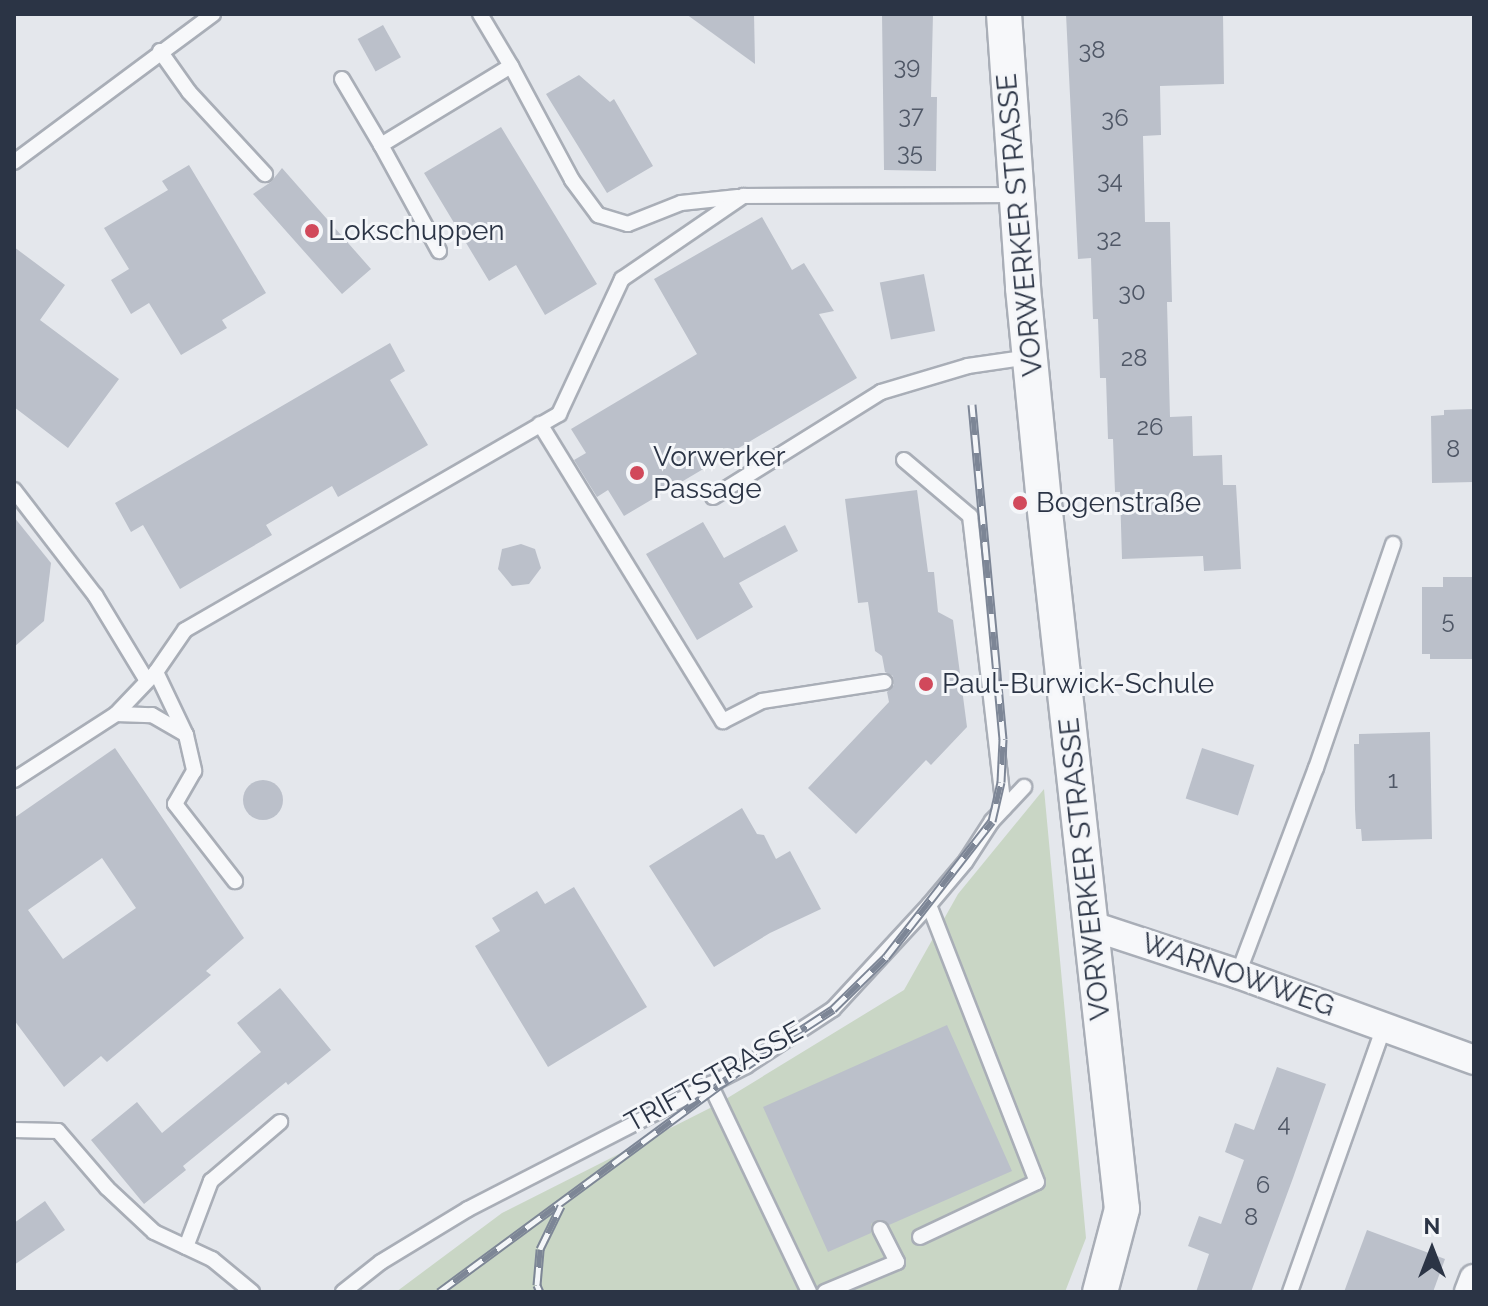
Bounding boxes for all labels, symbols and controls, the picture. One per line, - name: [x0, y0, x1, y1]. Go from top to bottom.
- house number: 38: [1078, 36, 1106, 64]
- house number: 39: [894, 52, 920, 80]
- street label: VORWERKER STRASSE: [990, 72, 1050, 378]
- house number: 37: [898, 101, 924, 129]
- house number: 36: [1101, 104, 1129, 132]
- house number: 35: [897, 138, 923, 166]
- house number: 34: [1097, 166, 1123, 194]
- place label: Lokschuppen: [328, 214, 505, 248]
- marker: Lokschuppen: [303, 222, 321, 240]
- house number: 32: [1096, 224, 1122, 252]
- house number: 30: [1118, 278, 1146, 306]
- house number: 28: [1121, 344, 1147, 372]
- house number: 26: [1137, 413, 1163, 441]
- house number: 8: [1446, 435, 1460, 463]
- place label: Vorwerker Passage: [653, 440, 785, 506]
- marker: Vorwerker Passage: [628, 464, 646, 482]
- place label: Bogenstraße: [1036, 486, 1201, 520]
- marker: Bogenstraße: [1011, 494, 1029, 512]
- house number: 5: [1441, 606, 1455, 634]
- place label: Paul-Burwick-Schule: [942, 667, 1214, 701]
- marker: Paul-Burwick-Schule: [917, 675, 935, 693]
- street label: VORWERKER STRASSE: [1052, 716, 1118, 1022]
- house number: 1: [1388, 766, 1398, 794]
- street label: WARNOWWEG: [1137, 926, 1339, 1024]
- street label: TRIFTSTRASSE: [619, 1014, 809, 1140]
- house number: 4: [1277, 1109, 1291, 1137]
- house number: 6: [1256, 1171, 1270, 1199]
- house number: 8: [1244, 1203, 1258, 1231]
- north arrow: [1392, 1210, 1472, 1290]
- text: N: [1424, 1213, 1440, 1239]

